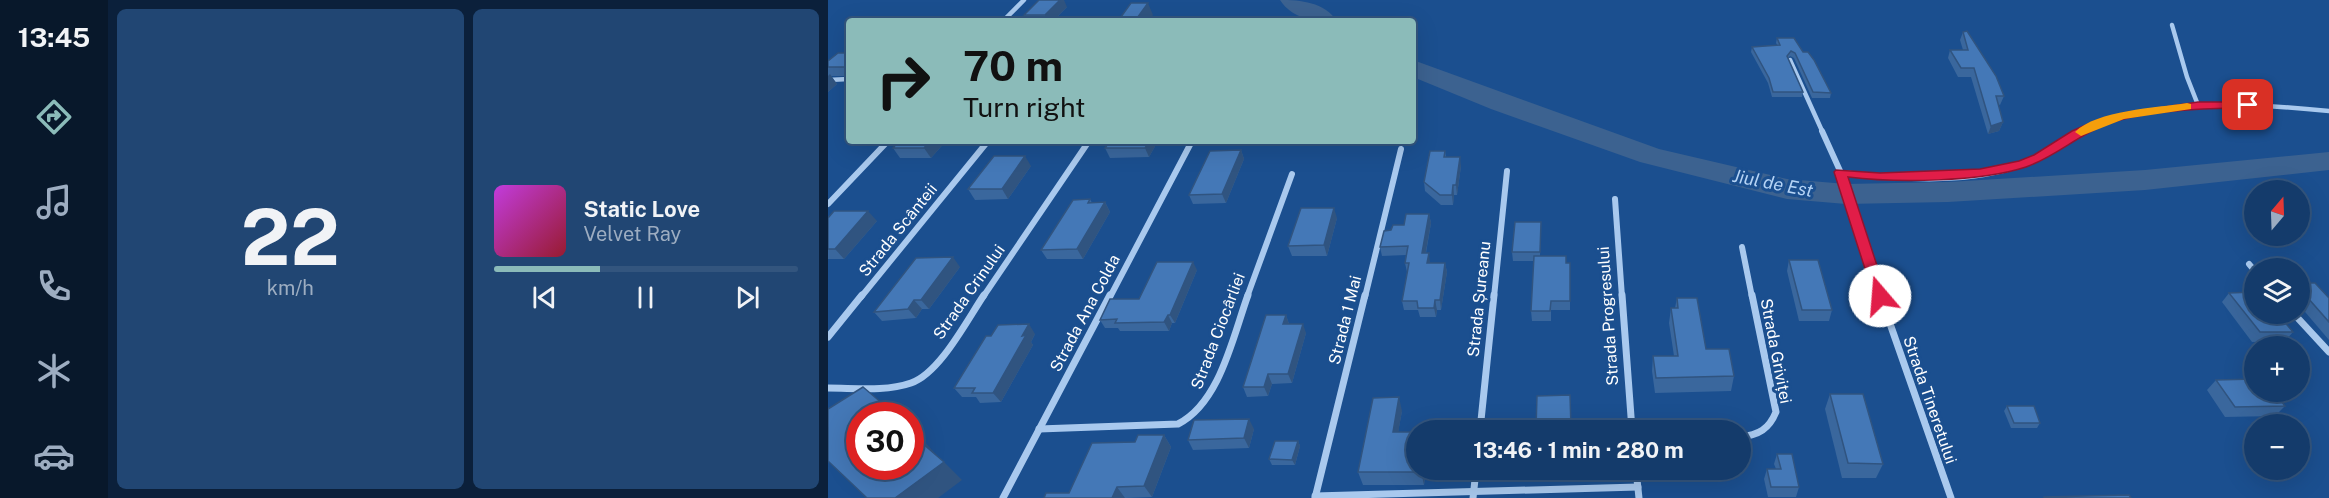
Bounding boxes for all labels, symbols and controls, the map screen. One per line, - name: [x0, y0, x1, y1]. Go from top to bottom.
- text: 13:45: [18, 21, 90, 53]
- text: 70 m: [963, 41, 1063, 90]
- icon: right: [864, 42, 942, 120]
- pin: [2222, 79, 2273, 130]
- icon: arrive: [2231, 88, 2264, 121]
- text: Turn right: [963, 91, 1086, 123]
- icon: directions: [33, 96, 75, 138]
- water label: Jiul de Est: [1731, 165, 1815, 201]
- street label: Strada Scânteii: [855, 180, 941, 280]
- north arrow: [2244, 180, 2310, 246]
- map controls: [2244, 180, 2310, 480]
- icon: music: [33, 181, 75, 223]
- text: 22: [241, 191, 340, 283]
- text: Static Love: [584, 196, 700, 222]
- text: Velvet Ray: [584, 222, 681, 246]
- street label: Strada Șureanu: [1463, 240, 1495, 358]
- street label: Strada Crinului: [929, 241, 1009, 343]
- street label: Strada Progresului: [1594, 246, 1622, 386]
- street label: Strada Ana Colda: [1046, 251, 1124, 375]
- button: layers: [2244, 258, 2310, 324]
- position arrow: [1848, 264, 1912, 328]
- icon: phone: [33, 265, 75, 307]
- street label: Strada Ciocârliei: [1187, 270, 1249, 392]
- street label: Strada 1 Mai: [1325, 274, 1365, 366]
- text: km/h: [267, 276, 314, 300]
- icon: previous: [528, 281, 561, 314]
- icon: pause: [629, 281, 662, 314]
- icon: next: [731, 281, 764, 314]
- street label: Strada Griviței: [1756, 297, 1796, 405]
- street label: Strada Tineretului: [1899, 334, 1961, 466]
- button: +: [2244, 336, 2310, 402]
- icon: climate: [33, 350, 75, 392]
- speed limit sign: 30: [846, 402, 924, 480]
- button: −: [2244, 414, 2310, 480]
- icon: car: [33, 435, 75, 477]
- text: 13:46 · 1 min · 280 m: [1473, 437, 1684, 463]

